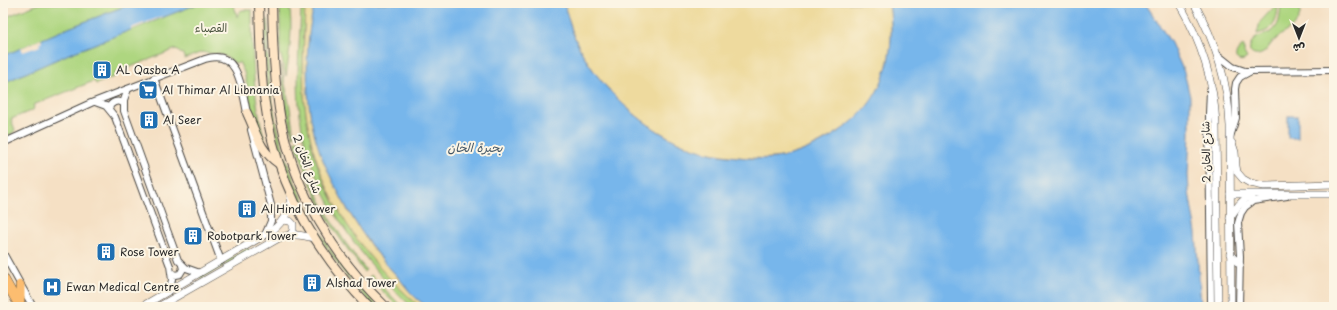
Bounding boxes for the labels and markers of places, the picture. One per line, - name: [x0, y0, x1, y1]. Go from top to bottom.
- building icon: AL Qasba A: [91, 59, 113, 81]
- place label: AL Qasba A: [116, 61, 180, 78]
- supermarket icon: Al Thimar Al Libnania: [137, 79, 159, 101]
- place label: Al Thimar Al Libnania: [162, 81, 280, 98]
- building icon: Al Seer: [138, 109, 160, 131]
- place label: Al Seer: [163, 111, 202, 128]
- building icon: Al Hind Tower: [236, 198, 258, 220]
- place label: Al Hind Tower: [261, 200, 336, 217]
- building icon: Robotpark Tower: [182, 225, 204, 247]
- place label: Robotpark Tower: [207, 227, 297, 244]
- building icon: Rose Tower: [95, 241, 117, 263]
- place label: Rose Tower: [120, 243, 179, 260]
- building icon: Alshad Tower: [301, 272, 323, 294]
- place label: Alshad Tower: [326, 274, 397, 291]
- hospital icon: Ewan Medical Centre: [41, 276, 63, 298]
- place label: Ewan Medical Centre: [66, 278, 179, 295]

